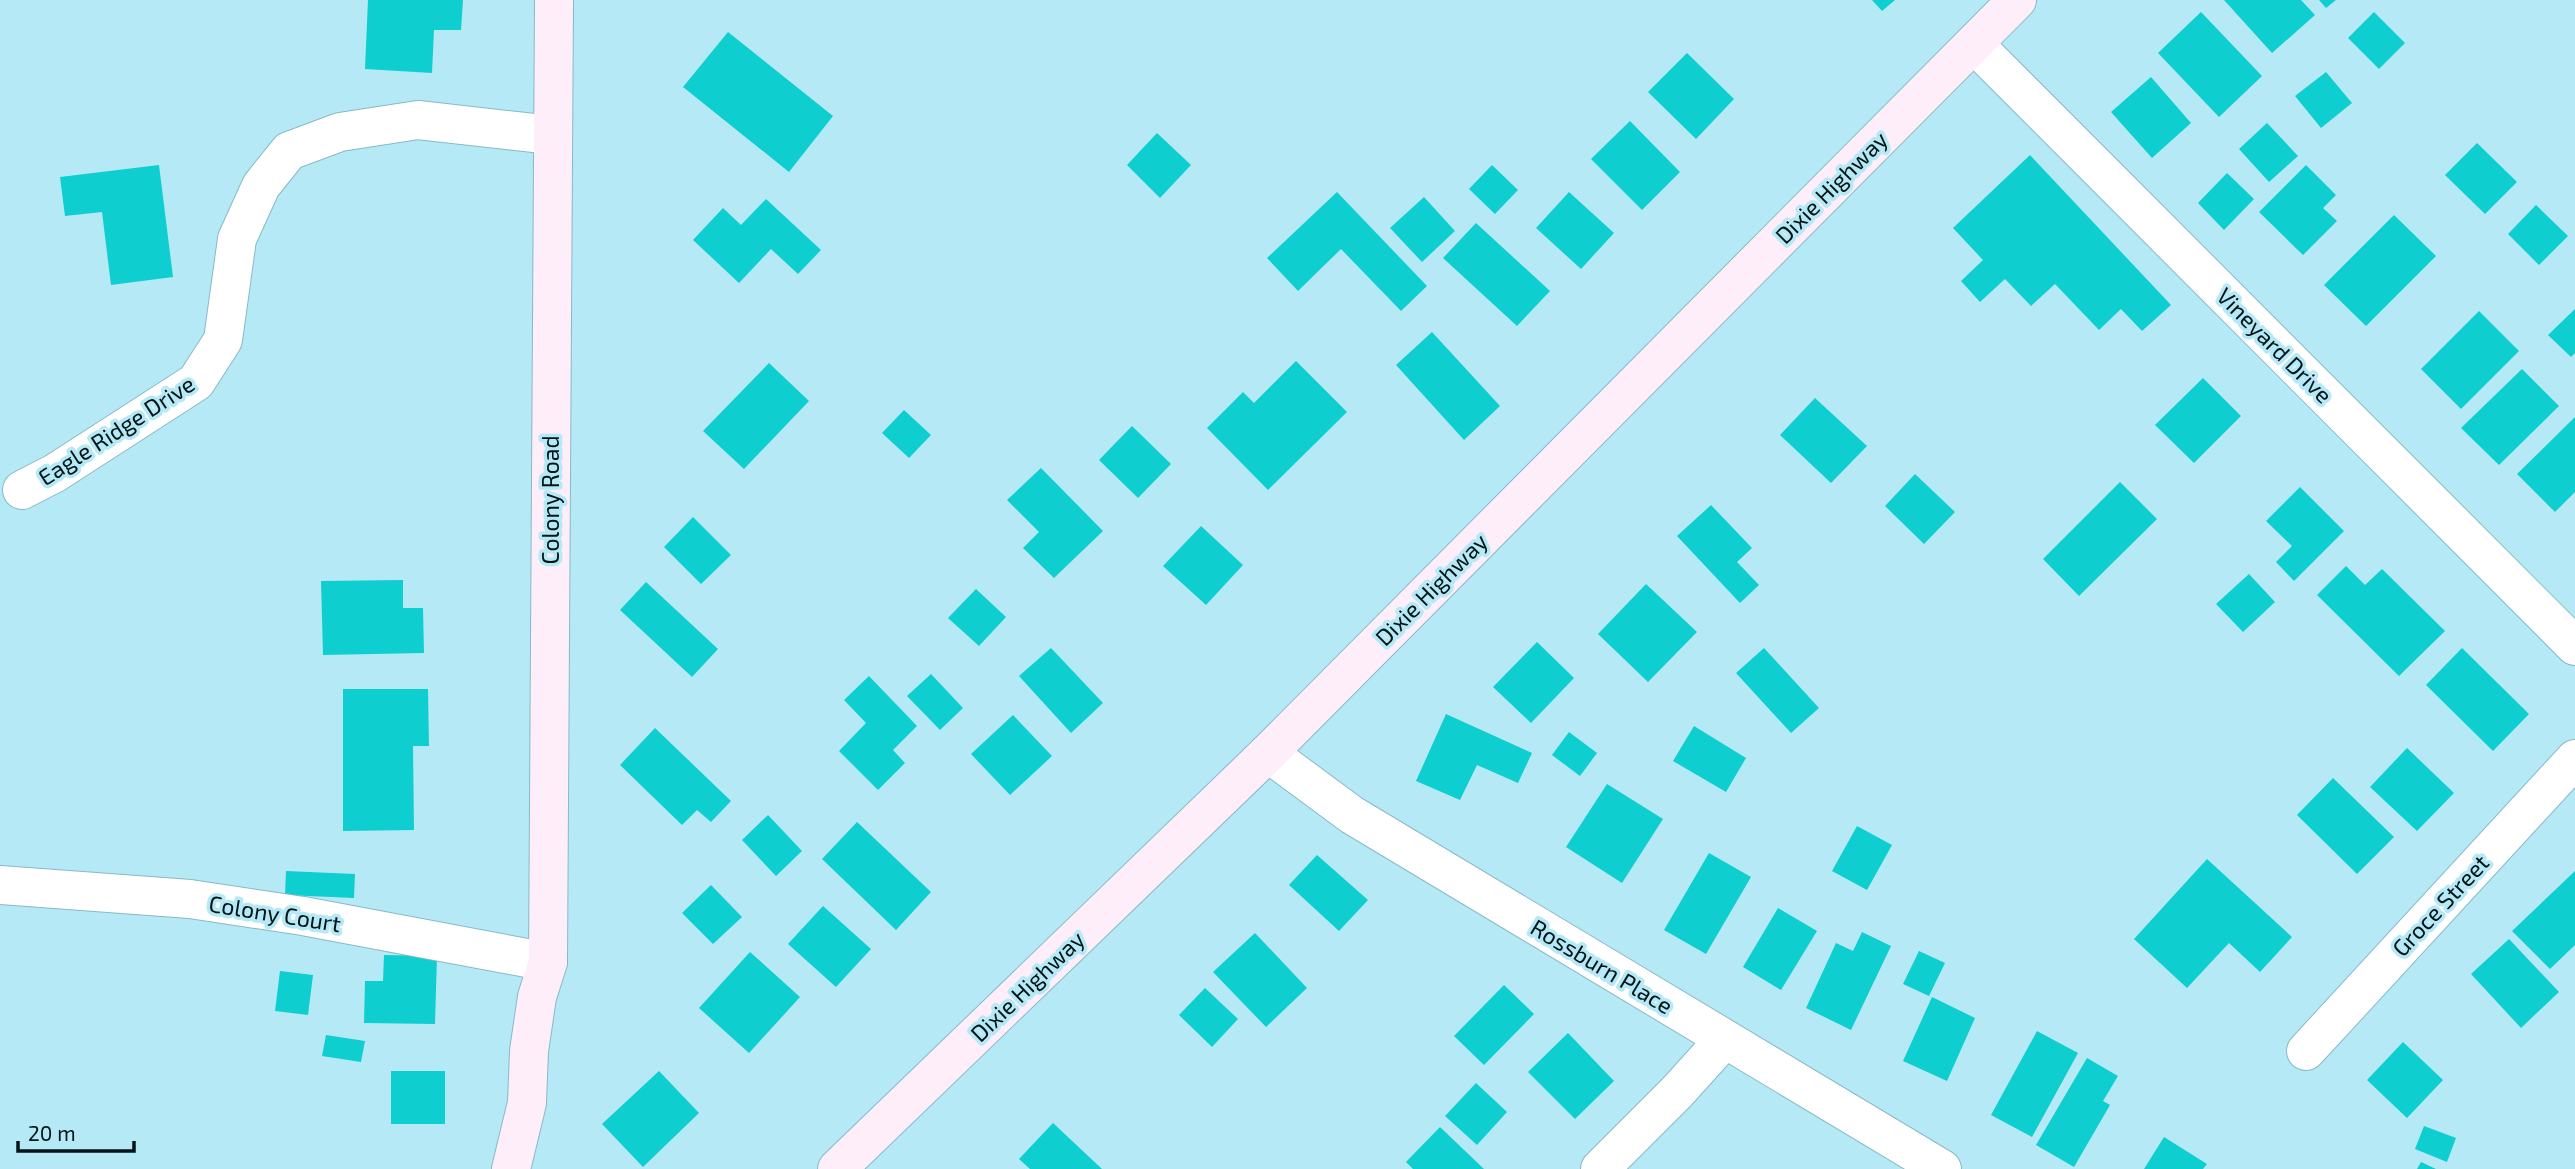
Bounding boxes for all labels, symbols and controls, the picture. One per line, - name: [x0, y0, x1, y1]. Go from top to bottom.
- street label: Dixie Highway: [1769, 125, 1893, 249]
- street label: Vineyard Drive: [2211, 281, 2339, 409]
- street label: Eagle Ridge Drive: [33, 369, 199, 491]
- street label: Colony Road: [536, 435, 564, 565]
- street label: Dixie Highway: [1369, 527, 1493, 651]
- street label: Groce Street: [2386, 848, 2494, 962]
- street label: Colony Court: [207, 889, 343, 937]
- street label: Rossburn Place: [1526, 913, 1678, 1019]
- street label: Dixie Highway: [964, 925, 1090, 1047]
- scale bar: [18, 1110, 133, 1154]
- text: 20 m: [28, 1120, 76, 1145]

